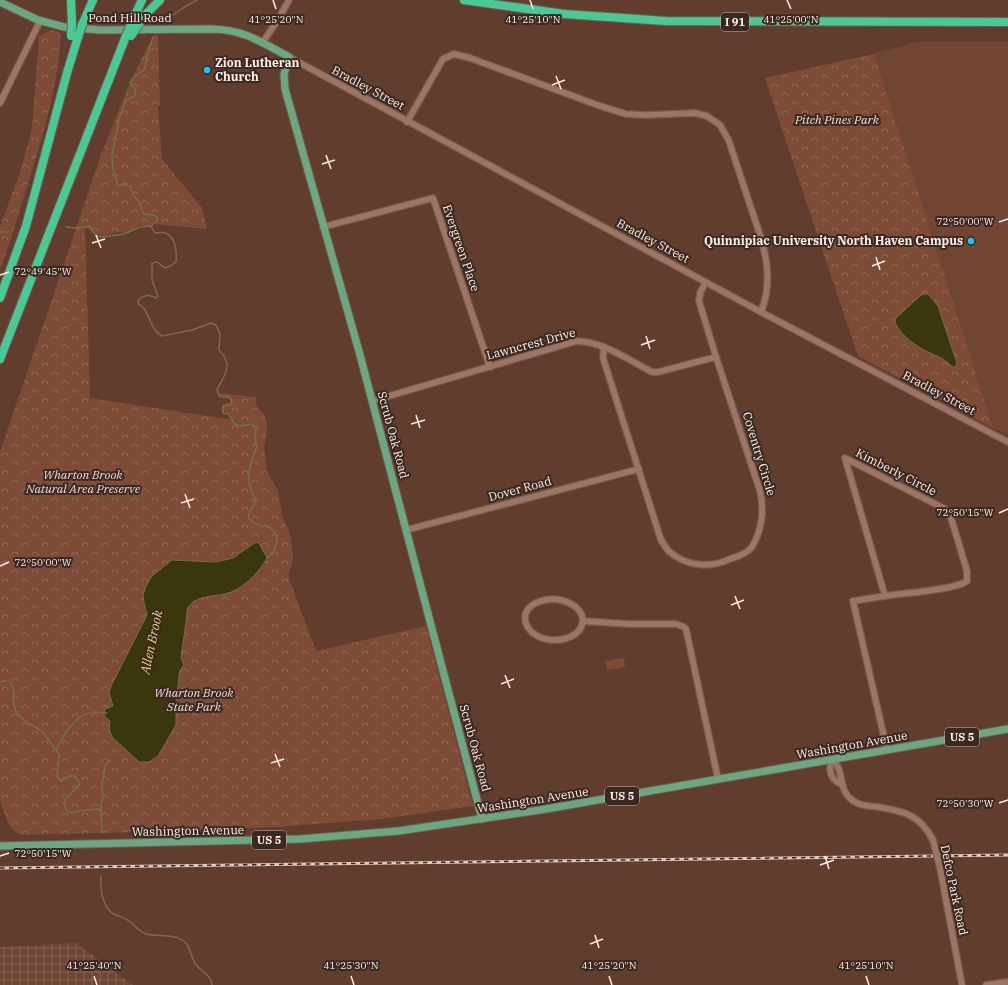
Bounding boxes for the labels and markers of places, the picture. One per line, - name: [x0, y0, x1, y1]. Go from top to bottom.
- place label: Zion Lutheran Church: [215, 55, 300, 84]
- marker: Zion Lutheran Church: [202, 65, 212, 75]
- place label: Quinnipiac University North Haven Campus: [704, 233, 963, 248]
- marker: Quinnipiac University North Haven Campus: [966, 236, 976, 246]

